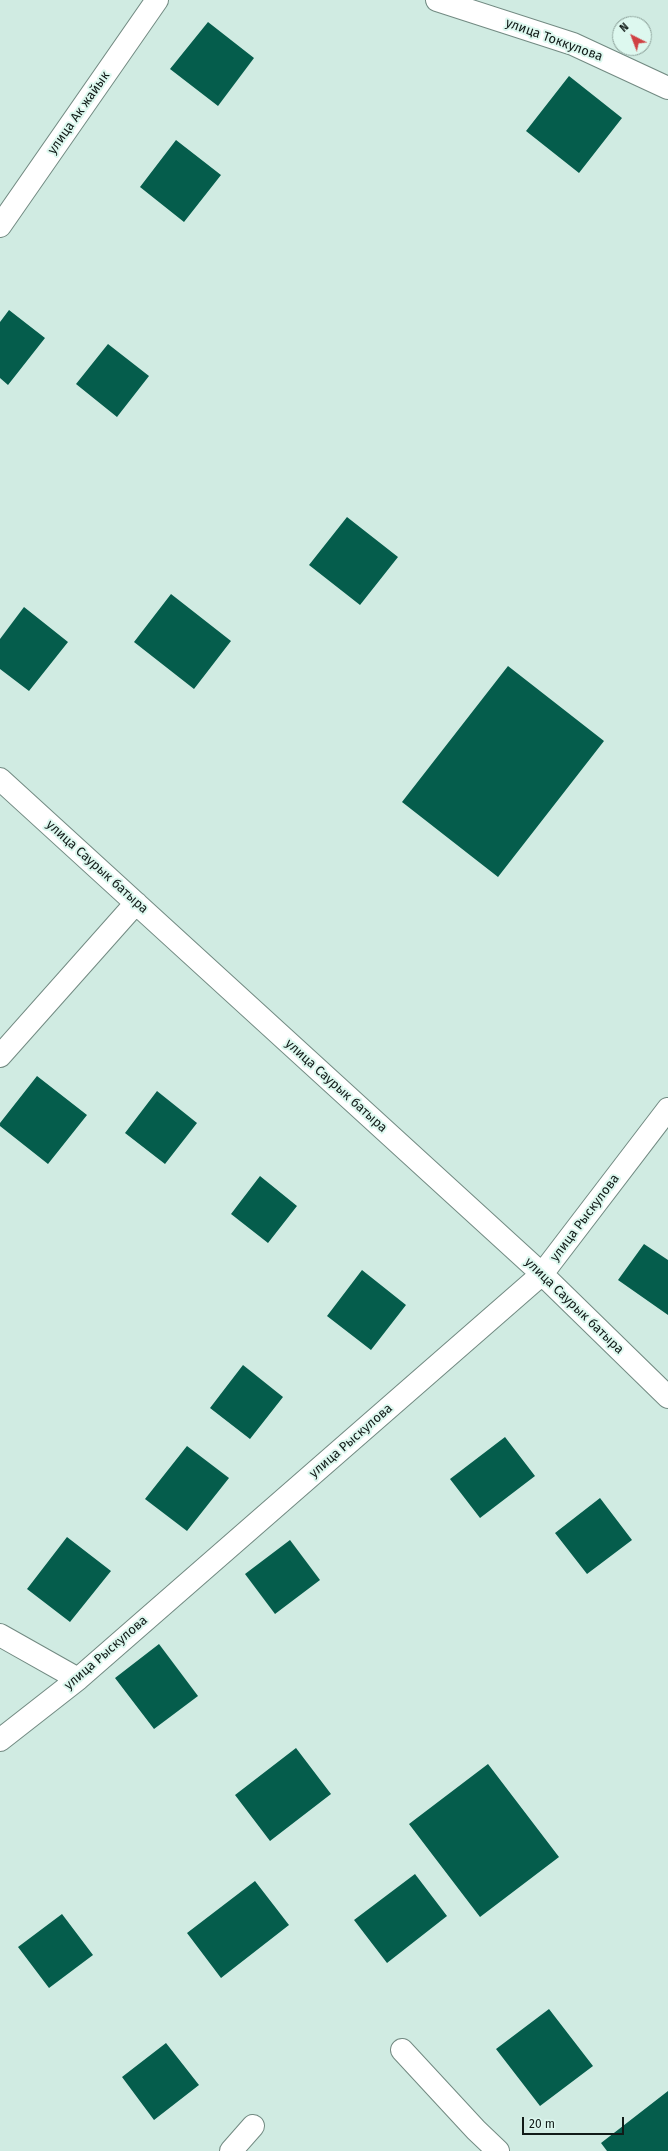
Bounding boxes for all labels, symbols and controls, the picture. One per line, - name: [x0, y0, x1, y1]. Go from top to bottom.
- street label: улица Токкулова: [503, 15, 605, 65]
- north arrow: [612, 16, 652, 56]
- text: N: [617, 20, 631, 35]
- street label: улица Ак жайык: [45, 69, 113, 157]
- street label: улица Саурык батыра: [43, 817, 151, 917]
- street label: улица Саурык батыра: [282, 1036, 390, 1136]
- street label: улица Рыскулова: [547, 1171, 623, 1265]
- street label: улица Саурык батыра: [521, 1255, 627, 1357]
- street label: улица Рыскулова: [306, 1401, 396, 1481]
- street label: улица Рыскулова: [61, 1613, 151, 1693]
- scale bar: [524, 2109, 626, 2135]
- text: 20 m: [529, 2117, 555, 2131]

